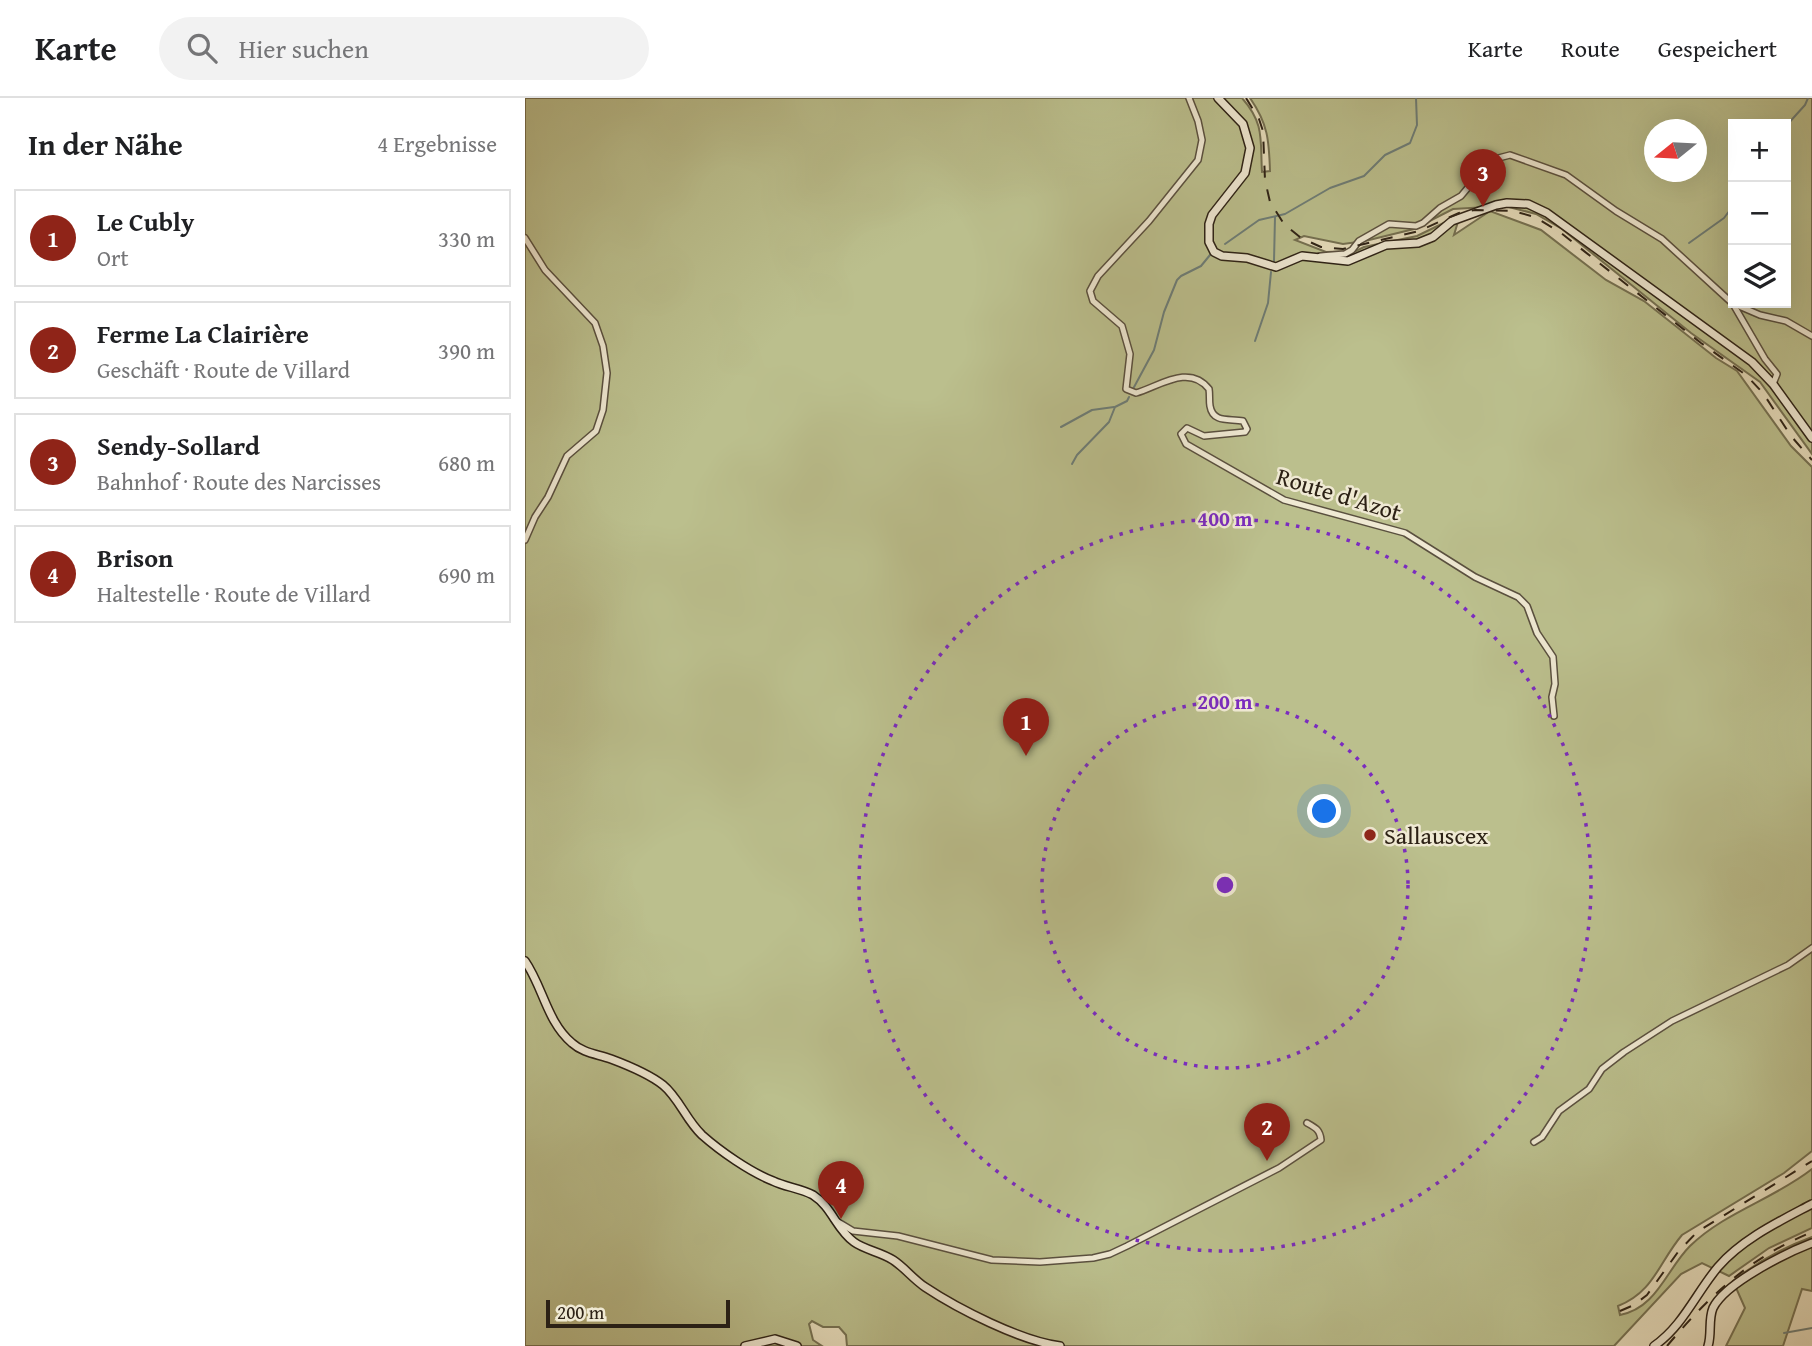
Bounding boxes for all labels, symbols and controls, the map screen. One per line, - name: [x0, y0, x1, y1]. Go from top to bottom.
- search box: [159, 17, 649, 80]
- text: Karte: [35, 24, 117, 72]
- icon: search: [183, 29, 221, 67]
- text: Hier suchen: [239, 29, 369, 68]
- text: Karte: [1468, 31, 1523, 66]
- text: Route: [1561, 31, 1620, 66]
- text: Gespeichert: [1658, 31, 1777, 66]
- north arrow: [1644, 119, 1707, 182]
- map controls: [1728, 119, 1791, 308]
- button: +: [1728, 119, 1791, 182]
- text: In der Nähe: [28, 122, 183, 166]
- text: 4 Ergebnisse: [377, 127, 497, 160]
- pin: 3: [1460, 149, 1506, 207]
- button: −: [1728, 182, 1791, 245]
- text: Le Cubly: [97, 202, 194, 241]
- text: 1: [47, 222, 59, 255]
- text: 330 m: [438, 222, 495, 255]
- text: Ort: [97, 241, 129, 274]
- button: layers: [1728, 245, 1791, 308]
- text: Ferme La Clairière: [97, 314, 309, 353]
- text: 2: [47, 334, 59, 367]
- text: 390 m: [438, 334, 495, 367]
- text: Geschäft · Route de Villard: [97, 353, 350, 386]
- text: Sendy-Sollard: [97, 426, 260, 465]
- text: 3: [47, 446, 59, 479]
- text: 680 m: [438, 446, 495, 479]
- street label: Route d'Azot: [1272, 458, 1406, 530]
- text: Bahnhof · Route des Narcisses: [97, 465, 381, 498]
- text: 400 m: [1197, 503, 1253, 534]
- text: Brison: [97, 538, 173, 577]
- text: 4: [47, 558, 59, 591]
- text: 690 m: [438, 558, 495, 591]
- text: Haltestelle · Route de Villard: [97, 577, 371, 610]
- text: 200 m: [1197, 686, 1253, 717]
- pin: 1: [1003, 698, 1049, 756]
- your location: [1307, 794, 1341, 828]
- place label: Sallauscex: [1384, 818, 1489, 853]
- marker: Sallauscex: [1362, 827, 1378, 843]
- centre of rings: [1213, 873, 1237, 897]
- pin: 2: [1244, 1103, 1290, 1161]
- pin: 4: [818, 1161, 864, 1219]
- scale bar: [546, 1297, 730, 1329]
- text: 200 m: [557, 1298, 604, 1326]

